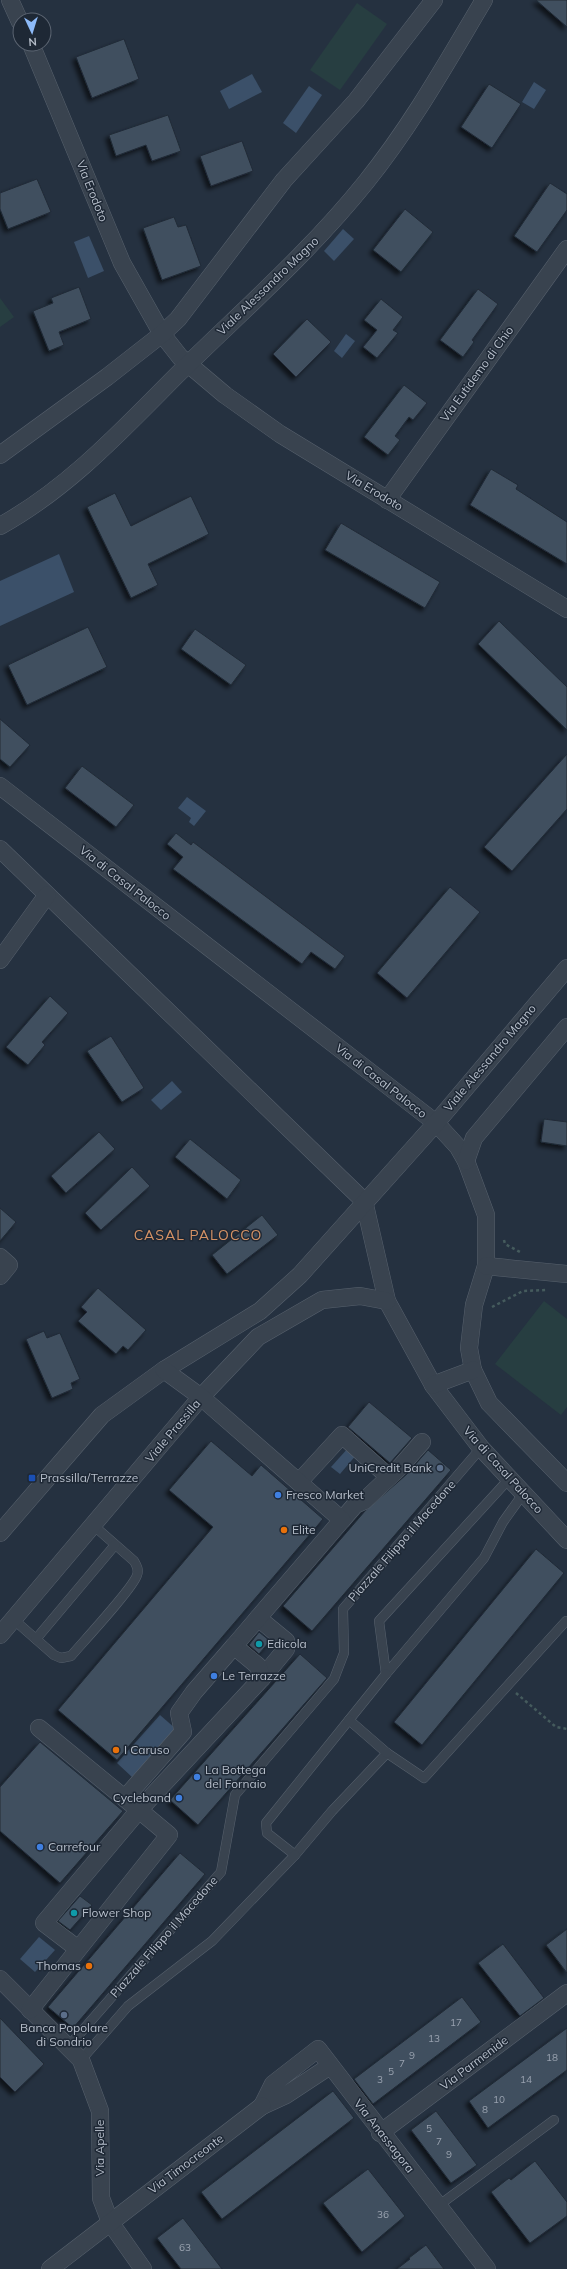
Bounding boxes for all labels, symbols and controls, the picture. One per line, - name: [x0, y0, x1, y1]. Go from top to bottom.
- north arrow: [12, 12, 52, 52]
- text: N: [28, 35, 37, 49]
- street label: Via Erodoto: [73, 158, 112, 224]
- street label: Viale Alessandro Magno: [214, 233, 322, 338]
- street label: Via Eutidemo di Chio: [437, 323, 517, 425]
- street label: Via Erodoto: [343, 467, 406, 514]
- street label: Via di Casal Palocco: [77, 842, 174, 923]
- street label: Viale Alessandro Magno: [440, 1001, 539, 1114]
- street label: Via di Casal Palocco: [333, 1040, 430, 1121]
- district label: CASAL PALOCCO: [134, 1226, 262, 1244]
- street label: Viale Prassilla: [142, 1396, 203, 1465]
- street label: Via di Casal Palocco: [460, 1423, 547, 1516]
- place label: UniCredit Bank: [348, 1460, 433, 1475]
- marker: UniCredit Bank: [435, 1463, 445, 1473]
- place label: Prassilla/Terrazze: [40, 1470, 138, 1485]
- marker: Prassilla/Terrazze: [27, 1473, 37, 1483]
- street label: Piazzale Filippo il Macedone: [345, 1477, 458, 1604]
- place label: Fresco Market: [286, 1487, 364, 1502]
- marker: Fresco Market: [273, 1490, 283, 1500]
- place label: Elite: [292, 1522, 315, 1537]
- marker: Elite: [279, 1525, 289, 1535]
- place label: Edicola: [267, 1636, 307, 1651]
- marker: Edicola: [254, 1639, 264, 1649]
- place label: Le Terrazze: [222, 1668, 286, 1683]
- marker: Le Terrazze: [209, 1671, 219, 1681]
- place label: I Caruso: [124, 1742, 170, 1757]
- marker: I Caruso: [111, 1745, 121, 1755]
- place label: La Bottega del Fornaio: [205, 1762, 267, 1791]
- marker: La Bottega del Fornaio: [192, 1772, 202, 1782]
- place label: Cycleband: [113, 1790, 171, 1805]
- marker: Cycleband: [174, 1793, 184, 1803]
- place label: Carrefour: [48, 1839, 101, 1854]
- marker: Carrefour: [35, 1842, 45, 1852]
- street label: Piazzale Filippo il Macedone: [107, 1873, 220, 2000]
- place label: Flower Shop: [82, 1905, 151, 1920]
- marker: Flower Shop: [69, 1908, 79, 1918]
- place label: Thomas: [36, 1958, 81, 1973]
- marker: Thomas: [84, 1961, 94, 1971]
- marker: Banca Popolare di Sondrio: [59, 2010, 69, 2020]
- house number: 17: [450, 2016, 462, 2029]
- place label: Banca Popolare di Sondrio: [20, 2020, 108, 2049]
- house number: 13: [428, 2032, 440, 2045]
- street label: Via Parmenide: [437, 2032, 511, 2093]
- house number: 9: [409, 2049, 415, 2062]
- house number: 18: [546, 2051, 558, 2064]
- house number: 7: [399, 2057, 405, 2070]
- house number: 5: [388, 2065, 394, 2078]
- house number: 3: [377, 2073, 383, 2086]
- house number: 14: [520, 2073, 532, 2086]
- house number: 10: [493, 2093, 505, 2106]
- street label: Via Anassagora: [351, 2096, 418, 2175]
- house number: 8: [482, 2103, 488, 2116]
- street label: Via Apelle: [92, 2120, 107, 2176]
- house number: 5: [426, 2122, 432, 2135]
- street label: Via Timocreonte: [145, 2130, 226, 2197]
- house number: 7: [436, 2135, 442, 2148]
- house number: 9: [446, 2148, 452, 2161]
- house number: 36: [377, 2208, 389, 2221]
- house number: 63: [179, 2241, 191, 2254]

